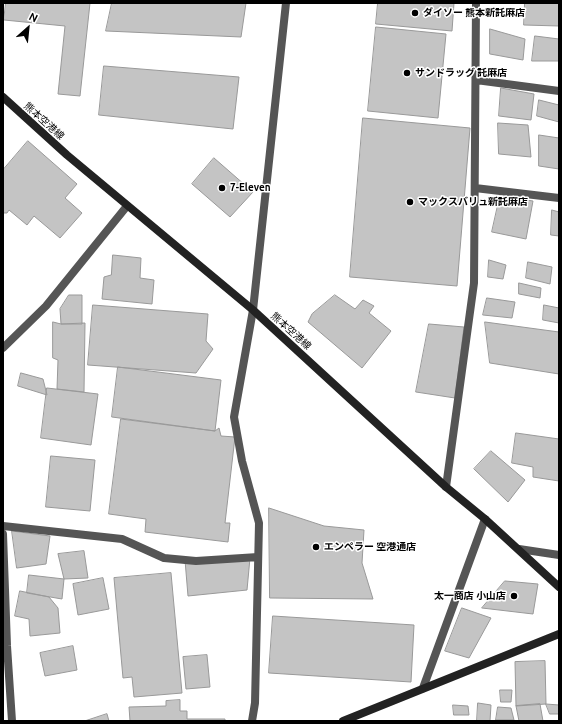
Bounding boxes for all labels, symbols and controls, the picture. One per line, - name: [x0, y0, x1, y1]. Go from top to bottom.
- place label: ダイソー 熊本新託麻店: [423, 7, 525, 19]
- north arrow: [8, 8, 48, 48]
- marker: ダイソー 熊本新託麻店: [410, 8, 420, 18]
- text: N: [27, 10, 40, 25]
- place label: サンドラッグ 託麻店: [415, 67, 507, 79]
- marker: サンドラッグ 託麻店: [402, 68, 412, 78]
- street label: 熊本空港線: [21, 100, 67, 142]
- place label: 7-Eleven: [230, 182, 270, 194]
- marker: 7-Eleven: [217, 183, 227, 193]
- place label: マックスバリュ新託麻店: [418, 196, 528, 208]
- marker: マックスバリュ新託麻店: [405, 197, 415, 207]
- street label: 熊本空港線: [268, 310, 314, 352]
- place label: エンペラー 空港通店: [324, 541, 416, 553]
- marker: エンペラー 空港通店: [311, 542, 321, 552]
- place label: 太一商店 小山店: [434, 590, 506, 602]
- marker: 太一商店 小山店: [509, 591, 519, 601]

